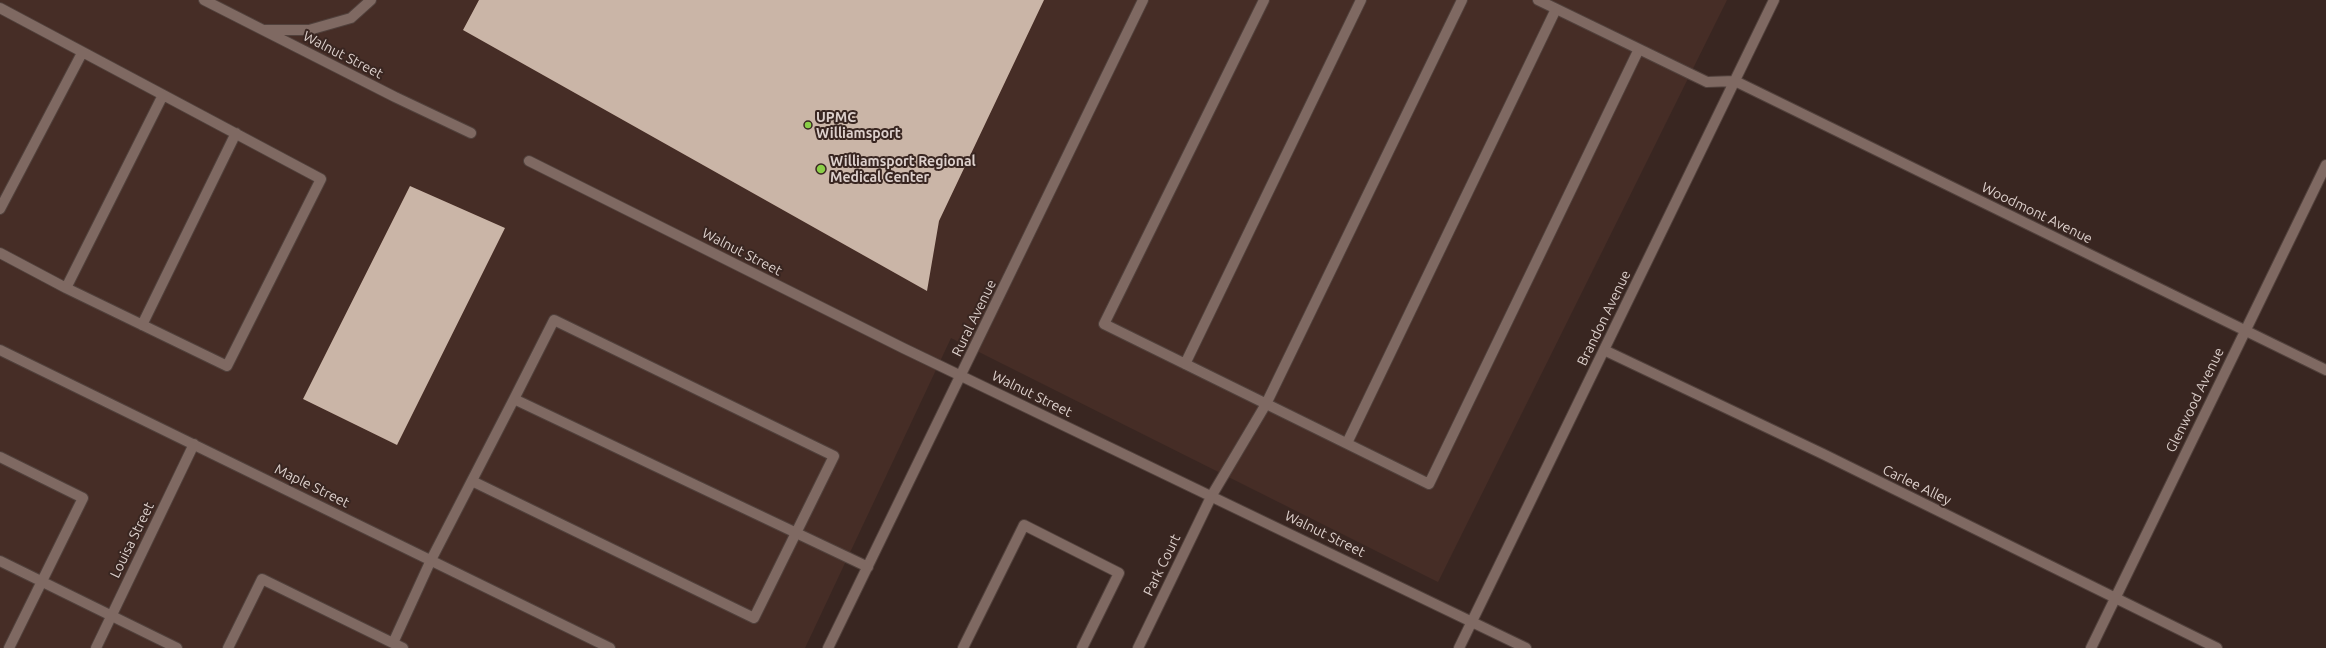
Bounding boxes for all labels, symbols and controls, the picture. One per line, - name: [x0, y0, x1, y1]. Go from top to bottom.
- street label: Walnut Street: [300, 28, 386, 82]
- place label: UPMC Williamsport: [816, 109, 901, 142]
- marker: UPMC Williamsport: [803, 120, 813, 130]
- place label: Williamsport Regional Medical Center: [830, 153, 976, 186]
- marker: Williamsport Regional Medical Center: [815, 163, 827, 175]
- street label: Woodmont Avenue: [1979, 179, 2095, 247]
- street label: Walnut Street: [699, 225, 785, 279]
- street label: Brandon Avenue: [1574, 268, 1634, 368]
- street label: Rural Avenue: [948, 277, 1000, 359]
- street label: Glenwood Avenue: [2162, 345, 2228, 455]
- street label: Walnut Street: [989, 367, 1075, 421]
- street label: Maple Street: [272, 461, 352, 511]
- street label: Carlee Alley: [1880, 461, 1954, 509]
- street label: Louisa Street: [106, 499, 158, 581]
- street label: Walnut Street: [1282, 507, 1368, 561]
- street label: Park Court: [1140, 531, 1184, 599]

